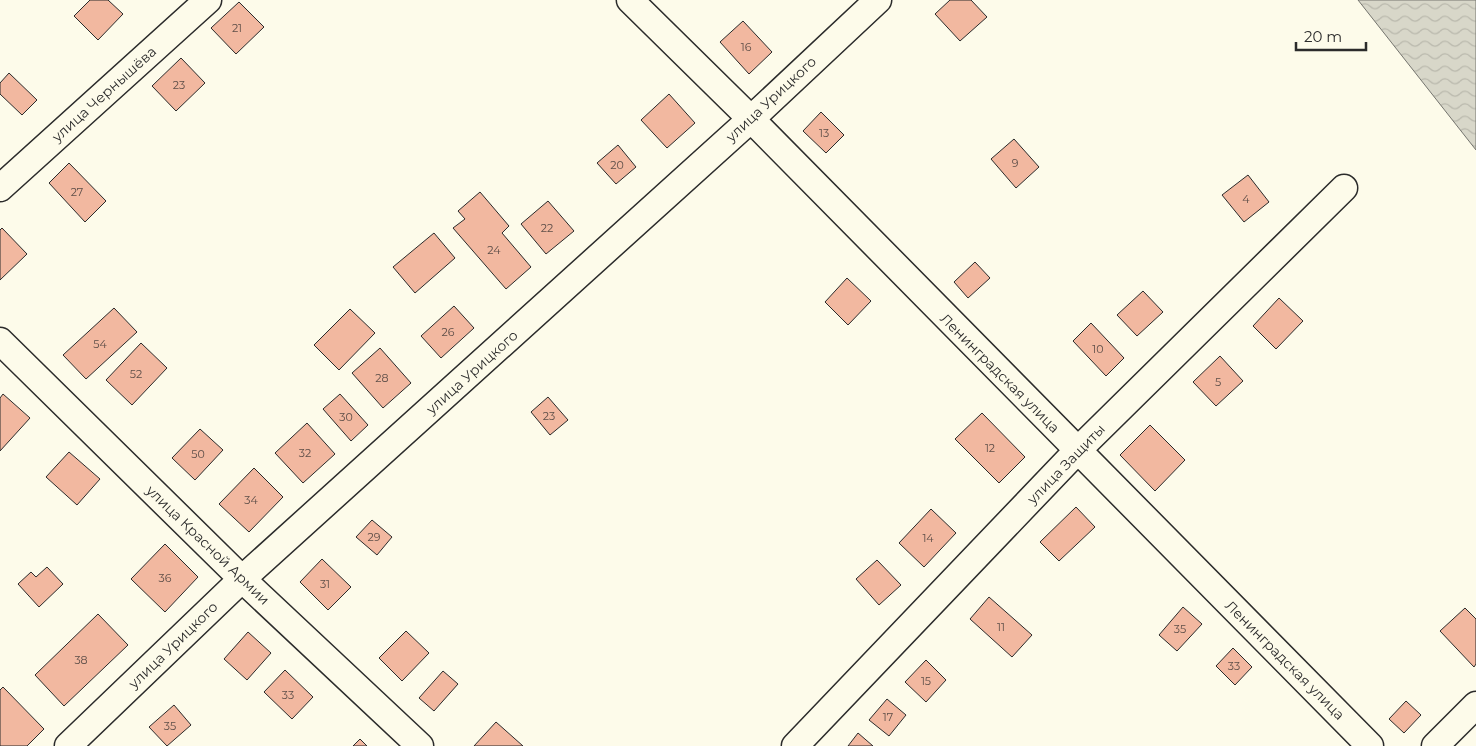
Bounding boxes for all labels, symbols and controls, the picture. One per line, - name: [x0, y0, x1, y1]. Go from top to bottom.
- scale bar: [1296, 20, 1366, 52]
- house number: 21: [232, 21, 242, 35]
- text: 20 m: [1304, 27, 1342, 46]
- house number: 16: [741, 40, 752, 54]
- street label: улица Чернышёва: [47, 42, 160, 146]
- street label: улица Урицкого: [721, 52, 820, 146]
- house number: 23: [173, 78, 185, 92]
- house number: 13: [819, 126, 829, 140]
- house number: 9: [1012, 156, 1019, 170]
- house number: 20: [610, 158, 624, 172]
- house number: 27: [71, 185, 83, 199]
- house number: 4: [1242, 192, 1250, 206]
- house number: 22: [541, 221, 553, 235]
- house number: 24: [487, 243, 501, 257]
- street label: Ленинградская улица: [937, 310, 1063, 436]
- house number: 26: [442, 325, 455, 339]
- street label: улица Урицкого: [422, 326, 522, 419]
- house number: 54: [93, 337, 107, 351]
- house number: 10: [1092, 342, 1104, 356]
- house number: 52: [130, 367, 142, 381]
- house number: 28: [375, 371, 389, 385]
- house number: 5: [1215, 375, 1221, 389]
- house number: 23: [543, 409, 555, 423]
- house number: 30: [339, 410, 353, 424]
- street label: улица Защиты: [1023, 420, 1109, 509]
- house number: 12: [985, 441, 995, 455]
- house number: 32: [299, 446, 311, 460]
- house number: 50: [191, 447, 205, 461]
- street label: улица Красной Армии: [142, 481, 273, 609]
- house number: 34: [244, 493, 258, 507]
- house number: 29: [368, 530, 381, 544]
- house number: 14: [922, 531, 934, 545]
- house number: 36: [159, 571, 172, 585]
- house number: 31: [320, 577, 330, 591]
- street label: Ленинградская улица: [1222, 597, 1348, 723]
- street label: улица Урицкого: [124, 598, 221, 693]
- house number: 11: [997, 620, 1005, 634]
- house number: 35: [1174, 622, 1186, 636]
- house number: 38: [74, 653, 88, 667]
- house number: 33: [1228, 659, 1240, 673]
- house number: 15: [921, 674, 931, 688]
- house number: 33: [282, 688, 294, 702]
- house number: 17: [883, 710, 893, 724]
- house number: 35: [164, 719, 176, 733]

